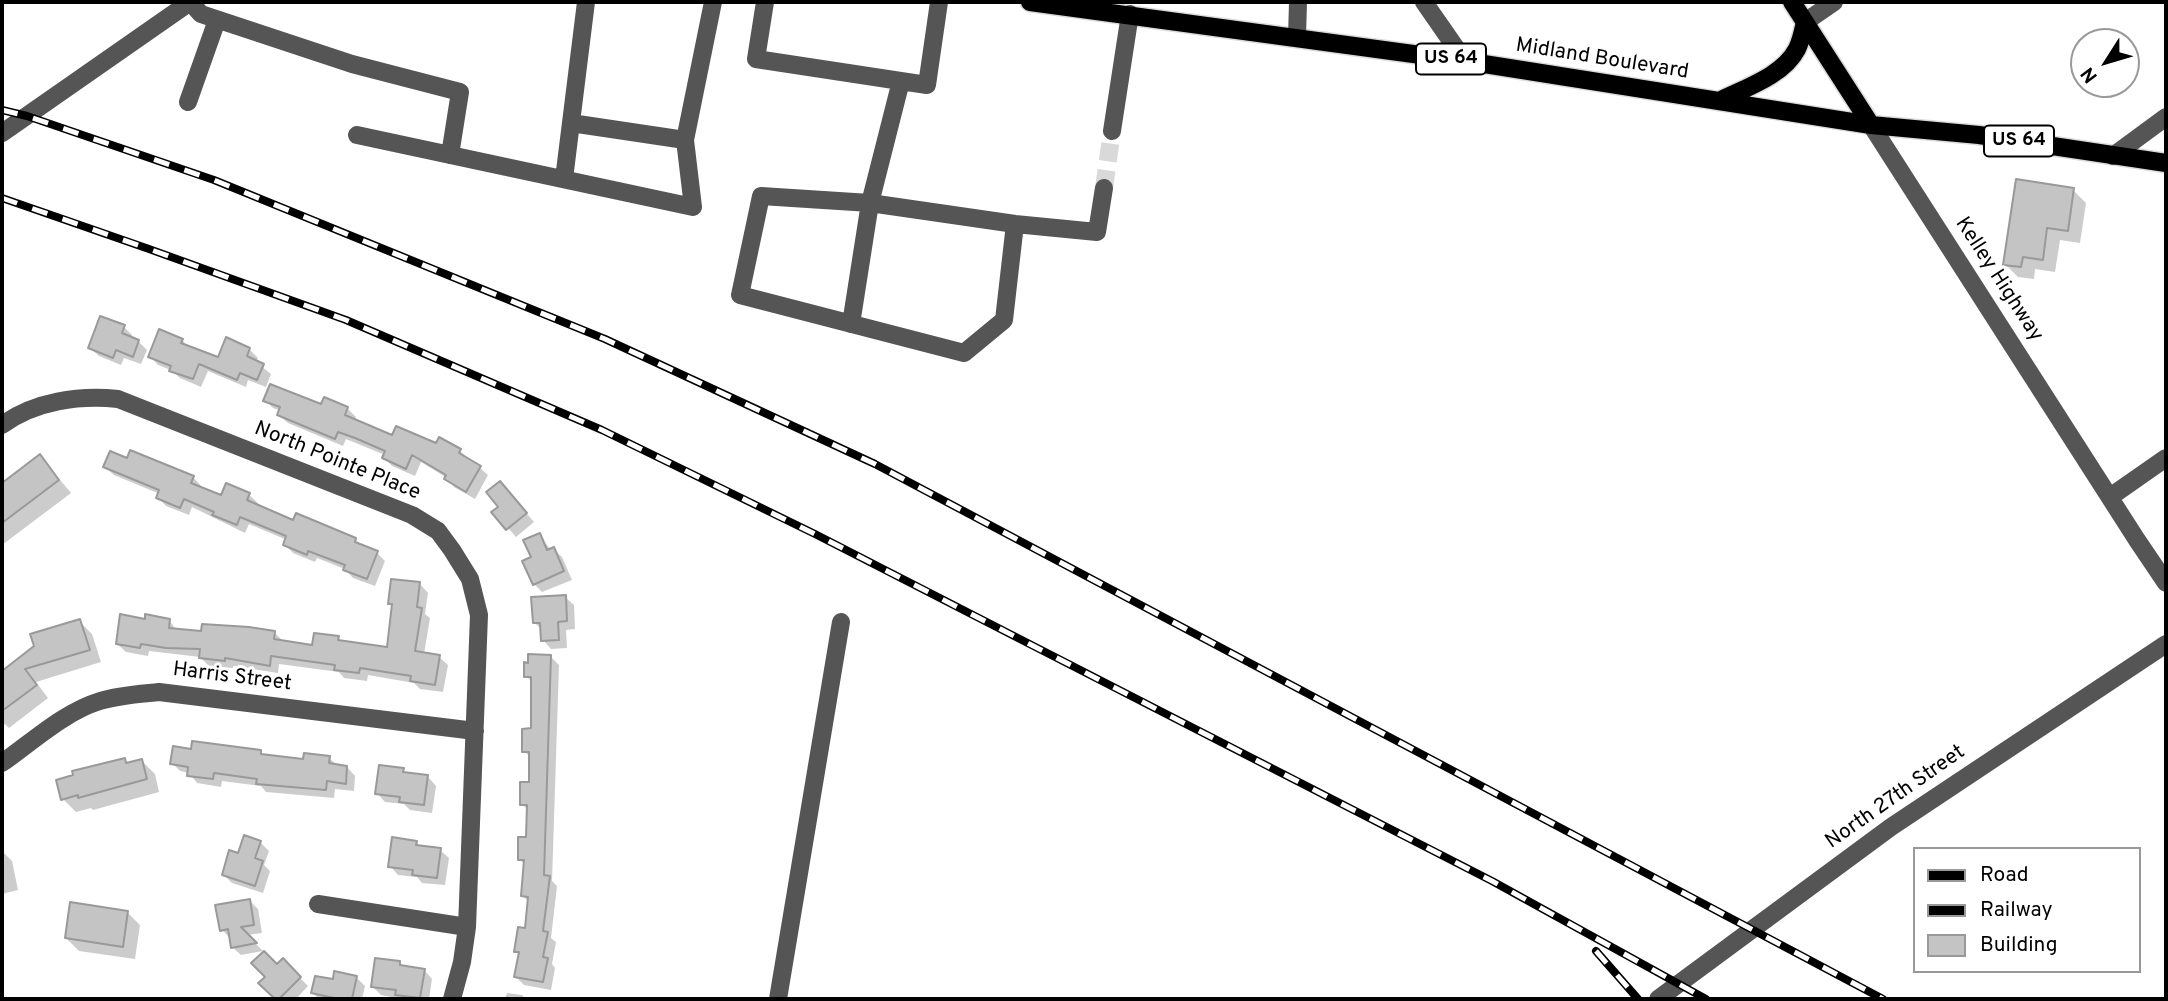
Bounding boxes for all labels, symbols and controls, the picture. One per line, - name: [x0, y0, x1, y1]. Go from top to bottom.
- north arrow: [2070, 28, 2140, 98]
- street label: Midland Boulevard: [1514, 34, 1690, 86]
- road number: US 64: [1416, 44, 1486, 74]
- text: N: [2076, 62, 2104, 87]
- road number: US 64: [1984, 125, 2054, 156]
- street label: Kelley Highway: [1949, 213, 2047, 347]
- street label: North Pointe Place: [250, 417, 424, 507]
- street label: Harris Street: [171, 658, 293, 698]
- street label: North 27th Street: [1821, 741, 1971, 855]
- legend: [1912, 847, 2140, 973]
- text: Road: [1980, 862, 2029, 889]
- text: Railway: [1980, 897, 2053, 924]
- text: Building: [1980, 932, 2058, 959]

